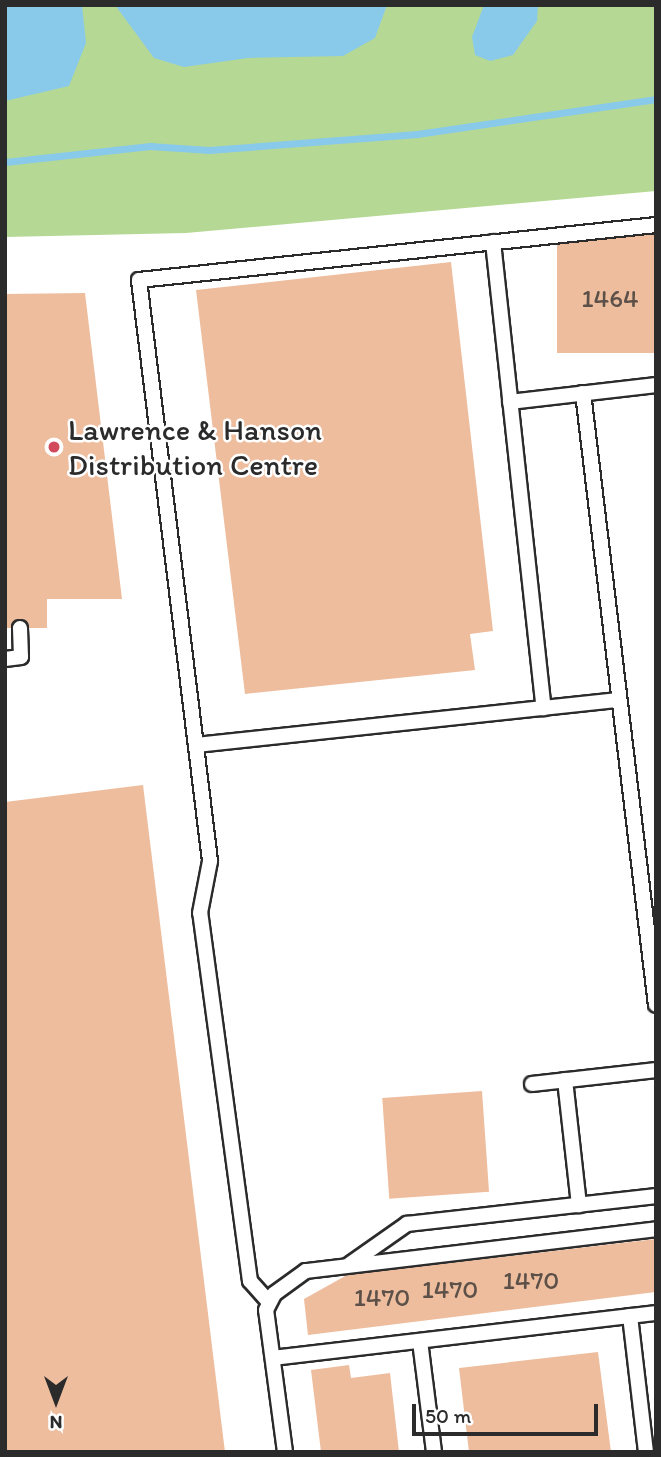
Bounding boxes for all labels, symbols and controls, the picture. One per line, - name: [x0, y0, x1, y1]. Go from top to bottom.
- house number: 1464: [581, 283, 639, 315]
- place label: Lawrence & Hanson Distribution Centre: [68, 412, 322, 482]
- marker: Lawrence & Hanson Distribution Centre: [46, 439, 62, 455]
- house number: 1470: [503, 1265, 559, 1297]
- house number: 1470: [422, 1274, 478, 1306]
- house number: 1470: [354, 1282, 410, 1314]
- north arrow: [21, 1366, 91, 1436]
- scale bar: [416, 1390, 602, 1434]
- text: 50 m: [425, 1403, 471, 1428]
- text: N: [50, 1411, 62, 1434]

